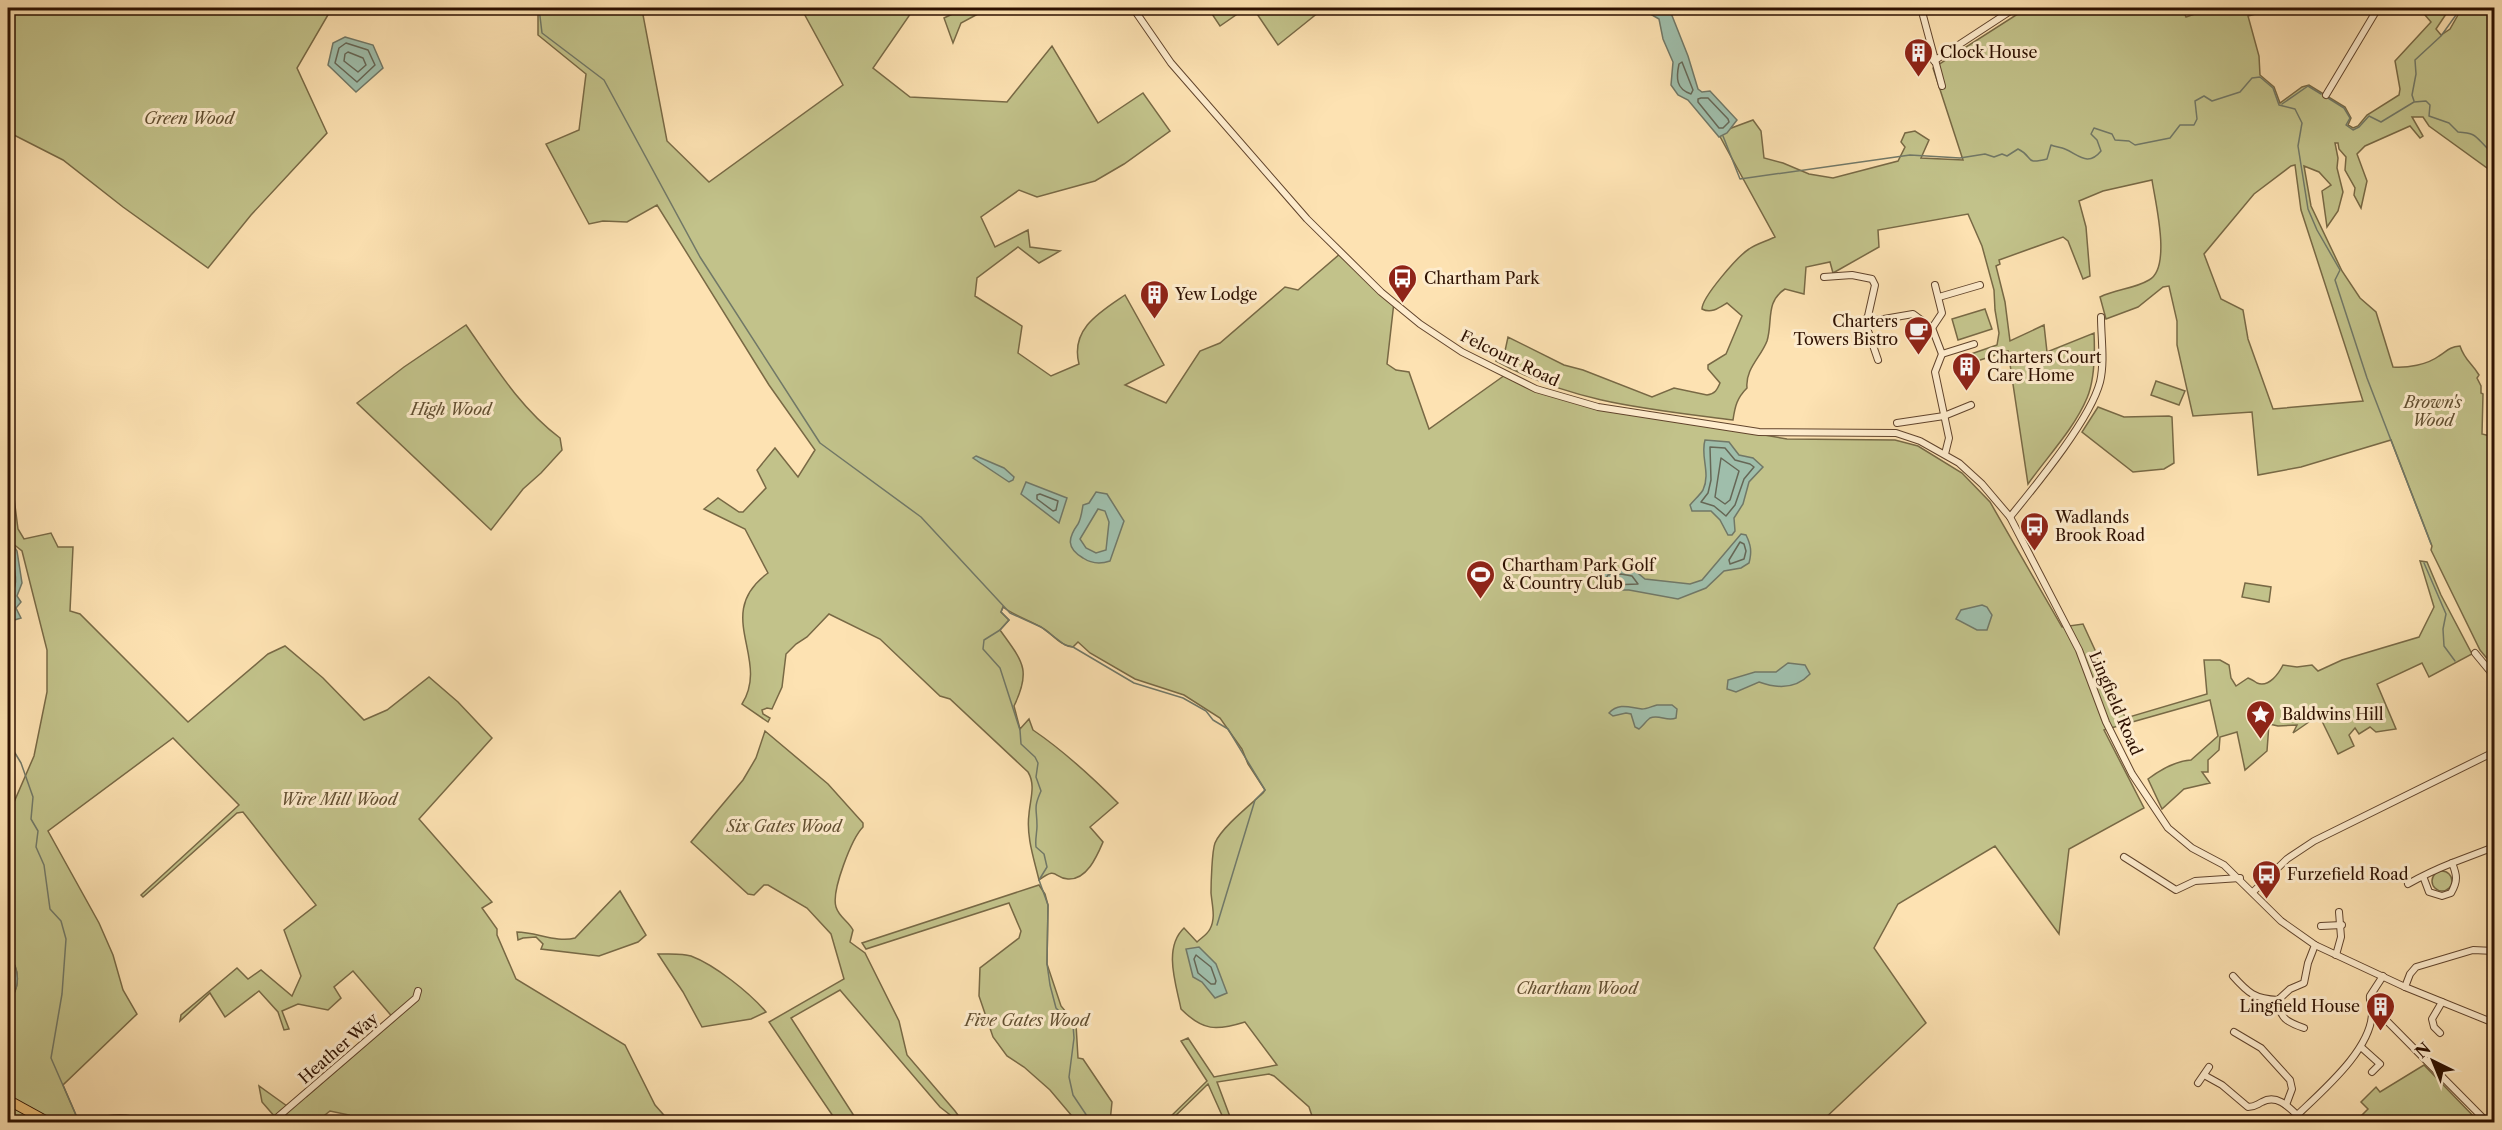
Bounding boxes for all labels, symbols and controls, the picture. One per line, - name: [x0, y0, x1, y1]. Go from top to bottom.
- building icon: Clock House: [1903, 36, 1935, 78]
- place label: Clock House: [1940, 42, 2037, 62]
- park label: Green Wood: [144, 108, 236, 128]
- bus stop icon: Chartham Park: [1387, 262, 1419, 304]
- place label: Chartham Park: [1424, 268, 1540, 288]
- building icon: Yew Lodge: [1138, 278, 1170, 320]
- place label: Yew Lodge: [1174, 284, 1258, 304]
- place label: Charters Towers Bistro: [1794, 311, 1898, 349]
- cafe icon: Charters Towers Bistro: [1903, 314, 1935, 356]
- street label: Felcourt Road: [1457, 325, 1563, 391]
- place label: Charters Court Care Home: [1987, 347, 2102, 385]
- building icon: Charters Court Care Home: [1950, 350, 1982, 392]
- park label: Brown's Wood: [2402, 392, 2462, 430]
- park label: High Wood: [408, 399, 493, 419]
- place label: Wadlands Brook Road: [2054, 507, 2145, 545]
- bus stop icon: Wadlands Brook Road: [2018, 510, 2050, 552]
- place label: Chartham Park Golf & Country Club: [1502, 555, 1657, 593]
- sports icon: Chartham Park Golf & Country Club: [1465, 558, 1497, 600]
- street label: Lingfield Road: [2085, 648, 2147, 758]
- place icon: Baldwins Hill: [2245, 698, 2277, 740]
- place label: Baldwins Hill: [2282, 704, 2384, 724]
- park label: Wire Mill Wood: [281, 789, 399, 809]
- park label: Six Gates Wood: [726, 816, 843, 836]
- bus stop icon: Furzefield Road: [2250, 858, 2282, 900]
- place label: Furzefield Road: [2287, 864, 2409, 884]
- park label: Chartham Wood: [1516, 978, 1639, 998]
- building icon: Lingfield House: [2365, 990, 2397, 1032]
- place label: Lingfield House: [2239, 996, 2360, 1016]
- street label: Heather Way: [294, 1007, 383, 1088]
- park label: Five Gates Wood: [963, 1010, 1091, 1030]
- north arrow: [2403, 1031, 2463, 1091]
- text: N: [2411, 1038, 2435, 1062]

